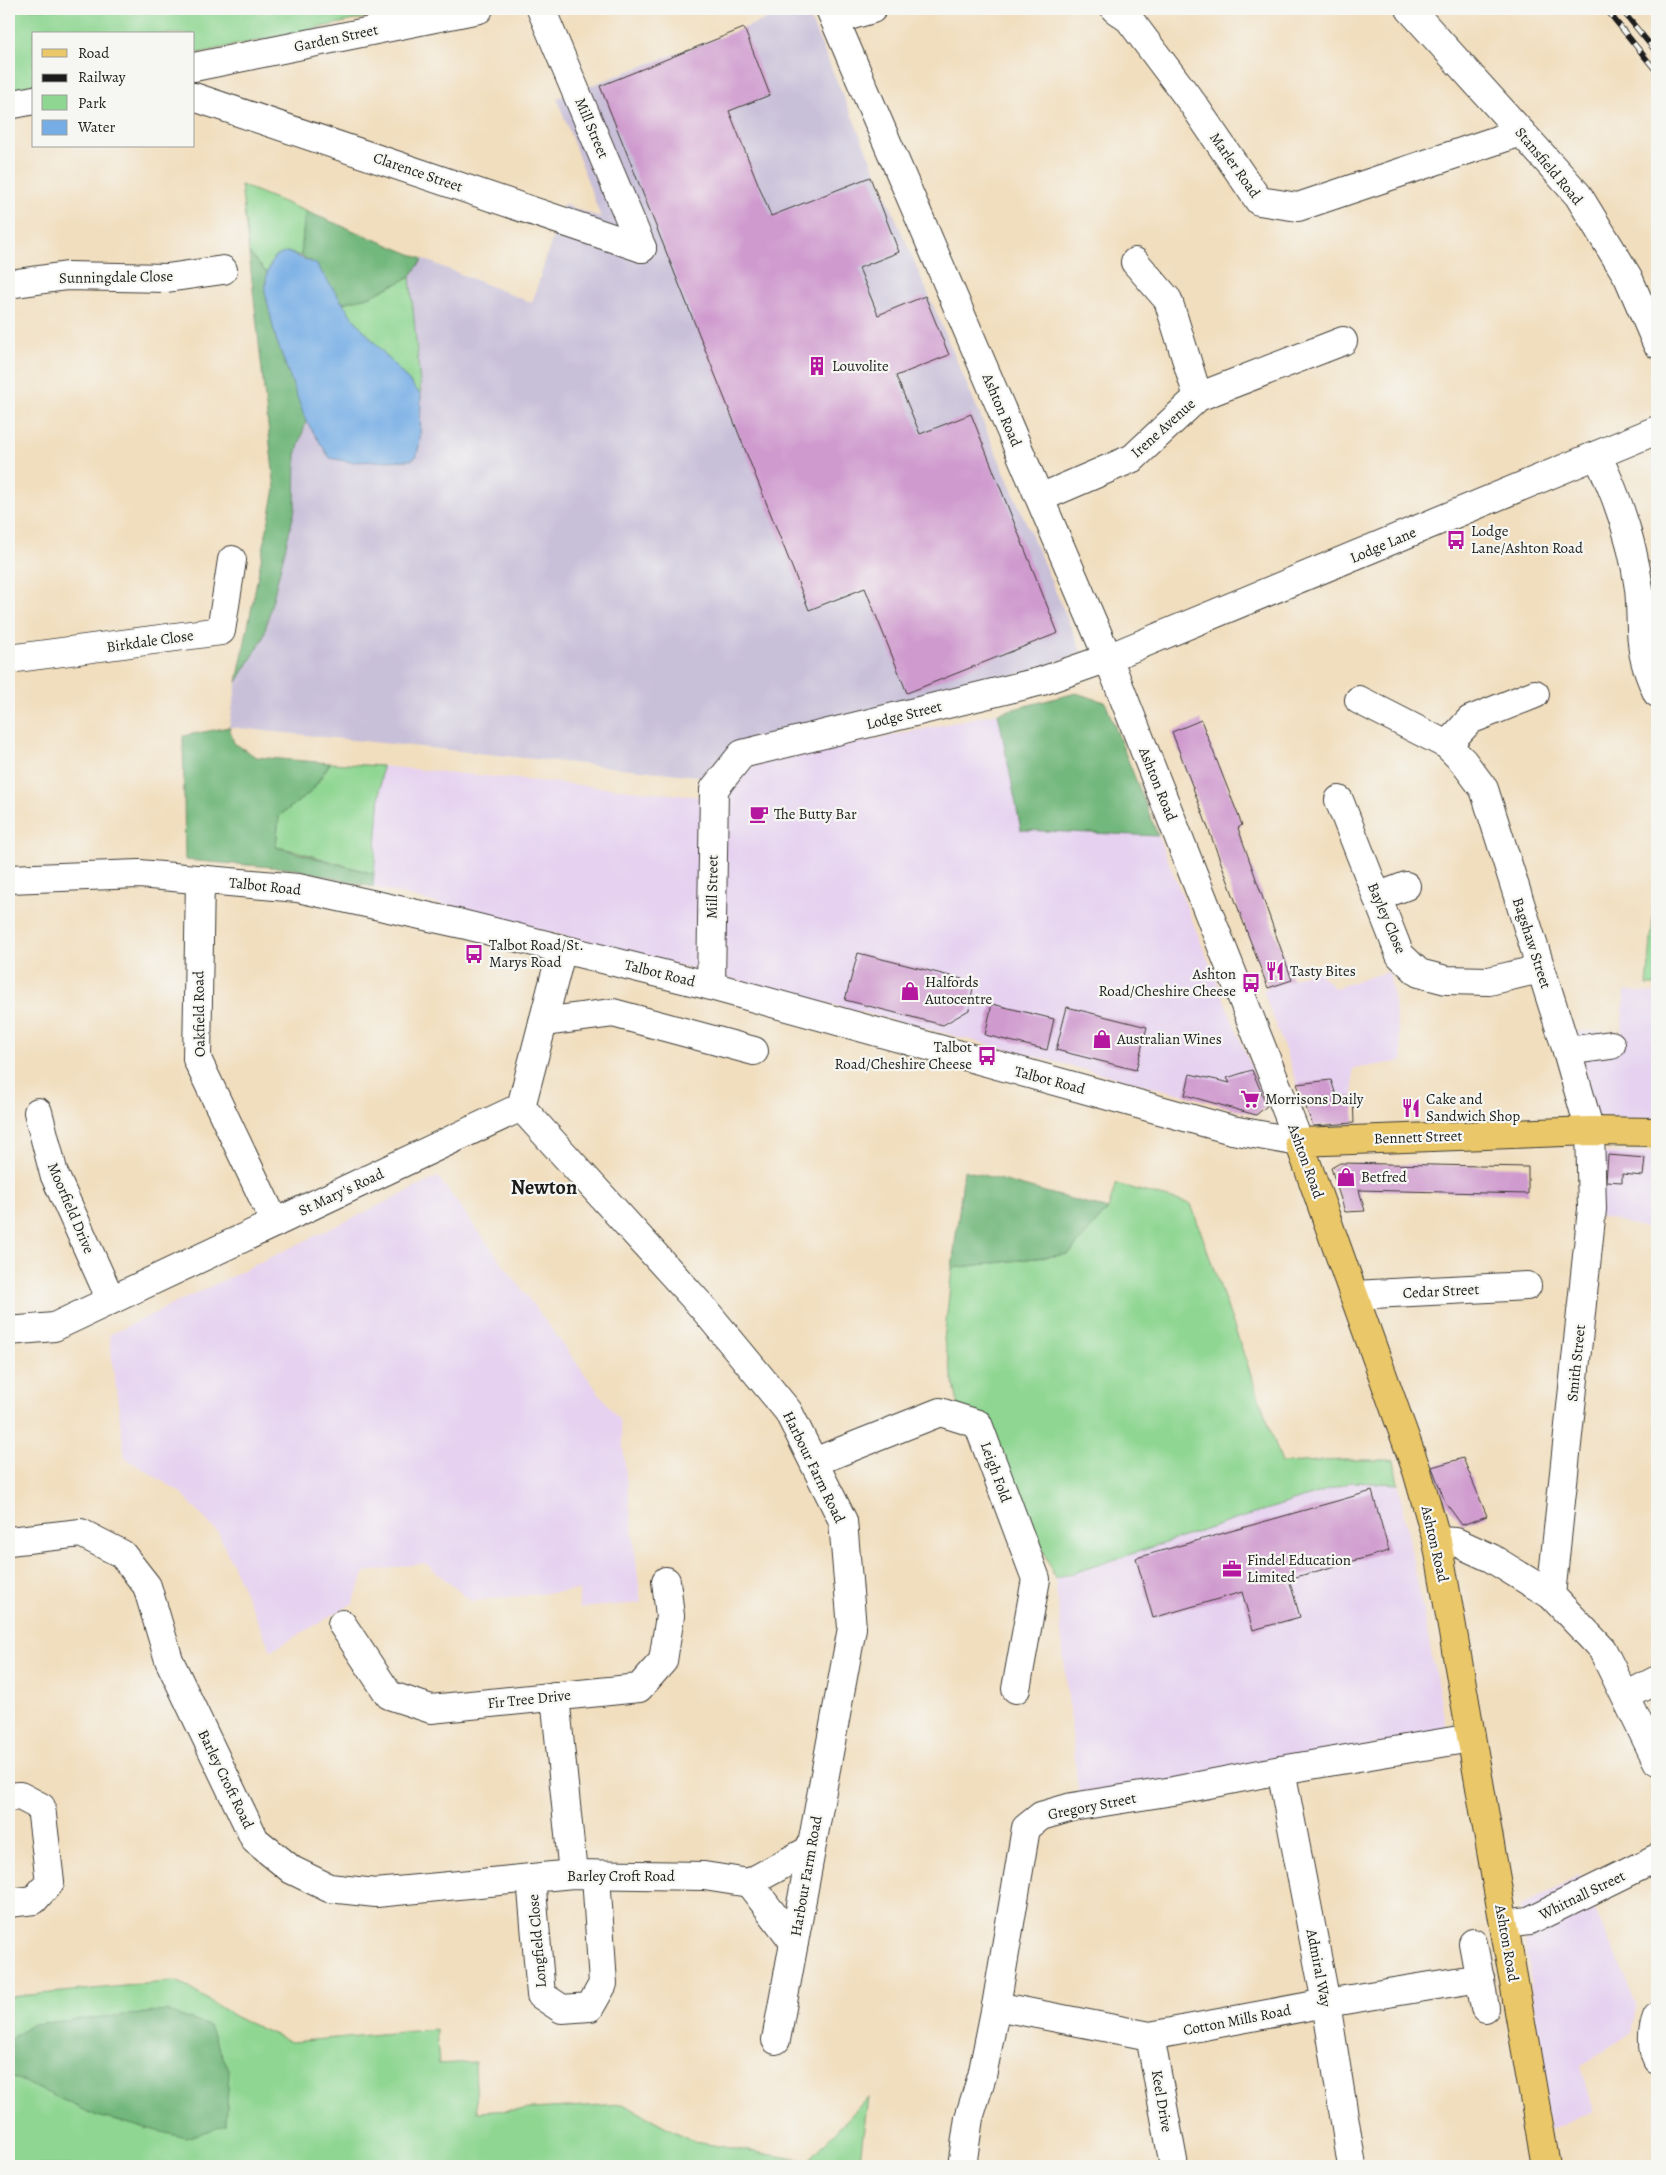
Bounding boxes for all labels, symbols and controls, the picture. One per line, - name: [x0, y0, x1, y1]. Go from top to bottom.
- street label: Garden Street: [292, 19, 380, 57]
- legend: [32, 32, 195, 148]
- text: Road: [78, 43, 110, 63]
- text: Railway: [78, 67, 126, 87]
- text: Park: [78, 93, 107, 113]
- street label: Mill Street: [570, 95, 614, 161]
- text: Water: [77, 117, 115, 137]
- street label: Stansfield Road: [1511, 123, 1588, 210]
- street label: Marler Road: [1205, 128, 1265, 202]
- street label: Clarence Street: [371, 147, 465, 197]
- street label: Sunningdale Close: [59, 266, 174, 288]
- building icon: Louvolite: [806, 355, 828, 377]
- place label: Louvolite: [832, 356, 889, 376]
- street label: Ashton Road: [977, 369, 1027, 451]
- street label: Irene Avenue: [1127, 394, 1200, 462]
- place label: Lodge Lane/Ashton Road: [1471, 521, 1584, 558]
- street label: Lodge Lane: [1347, 522, 1419, 568]
- bus stop icon: Lodge Lane/Ashton Road: [1445, 529, 1467, 551]
- street label: Birkdale Close: [105, 625, 195, 657]
- street label: Lodge Street: [864, 696, 944, 734]
- street label: Ashton Road: [1134, 743, 1182, 825]
- cafe icon: The Butty Bar: [748, 803, 770, 825]
- place label: The Butty Bar: [774, 804, 857, 824]
- street label: Mill Street: [701, 855, 723, 919]
- street label: Talbot Road: [228, 872, 303, 900]
- street label: Bayley Close: [1363, 879, 1411, 957]
- street label: Bagshaw Street: [1508, 895, 1556, 991]
- place label: Talbot Road/St. Marys Road: [489, 935, 584, 972]
- bus stop icon: Talbot Road/St. Marys Road: [463, 943, 485, 965]
- street label: Talbot Road: [622, 955, 698, 992]
- restaurant icon: Tasty Bites: [1264, 960, 1286, 982]
- place label: Tasty Bites: [1290, 961, 1356, 981]
- place label: Ashton Road/Cheshire Cheese: [1099, 964, 1236, 1001]
- street label: Oakfield Road: [188, 970, 210, 1057]
- place label: Halfords Autocentre: [924, 972, 993, 1009]
- bus stop icon: Ashton Road/Cheshire Cheese: [1240, 972, 1262, 994]
- shop icon: Halfords Autocentre: [899, 980, 921, 1002]
- shop icon: Australian Wines: [1091, 1028, 1113, 1050]
- place label: Australian Wines: [1116, 1029, 1222, 1049]
- place label: Talbot Road/Cheshire Cheese: [835, 1037, 972, 1074]
- bus stop icon: Talbot Road/Cheshire Cheese: [976, 1045, 998, 1067]
- street label: Talbot Road: [1012, 1061, 1088, 1099]
- supermarket icon: Morrisons Daily: [1239, 1088, 1261, 1110]
- place label: Morrisons Daily: [1265, 1089, 1364, 1109]
- place label: Cake and Sandwich Shop: [1426, 1089, 1520, 1126]
- restaurant icon: Cake and Sandwich Shop: [1400, 1097, 1422, 1119]
- street label: Ashton Road: [1283, 1120, 1329, 1202]
- street label: Bennett Street: [1373, 1125, 1463, 1149]
- street label: Moorfield Drive: [43, 1159, 99, 1257]
- street label: St Mary's Road: [295, 1163, 388, 1220]
- shop icon: Betfred: [1335, 1166, 1357, 1188]
- place label: Betfred: [1361, 1167, 1408, 1187]
- district label: Newton: [511, 1174, 577, 1201]
- street label: Cedar Street: [1402, 1279, 1480, 1303]
- street label: Smith Street: [1562, 1323, 1590, 1402]
- street label: Harbour Farm Road: [778, 1408, 850, 1527]
- street label: Leigh Fold: [976, 1439, 1017, 1506]
- street label: Ashton Road: [1416, 1503, 1454, 1585]
- place label: Findel Education Limited: [1247, 1550, 1351, 1587]
- office icon: Findel Education Limited: [1221, 1558, 1243, 1580]
- street label: Fir Tree Drive: [486, 1685, 572, 1713]
- street label: Barley Croft Road: [193, 1726, 259, 1833]
- street label: Gregory Street: [1046, 1788, 1138, 1824]
- street label: Harbour Farm Road: [786, 1813, 827, 1938]
- street label: Barley Croft Road: [567, 1866, 676, 1886]
- street label: Whitnall Street: [1535, 1866, 1628, 1925]
- street label: Longfield Close: [523, 1893, 551, 1989]
- street label: Ashton Road: [1490, 1902, 1524, 1984]
- street label: Admiral Way: [1301, 1926, 1336, 2009]
- street label: Cotton Mills Road: [1181, 2000, 1294, 2040]
- street label: Keel Drive: [1147, 2068, 1177, 2134]

